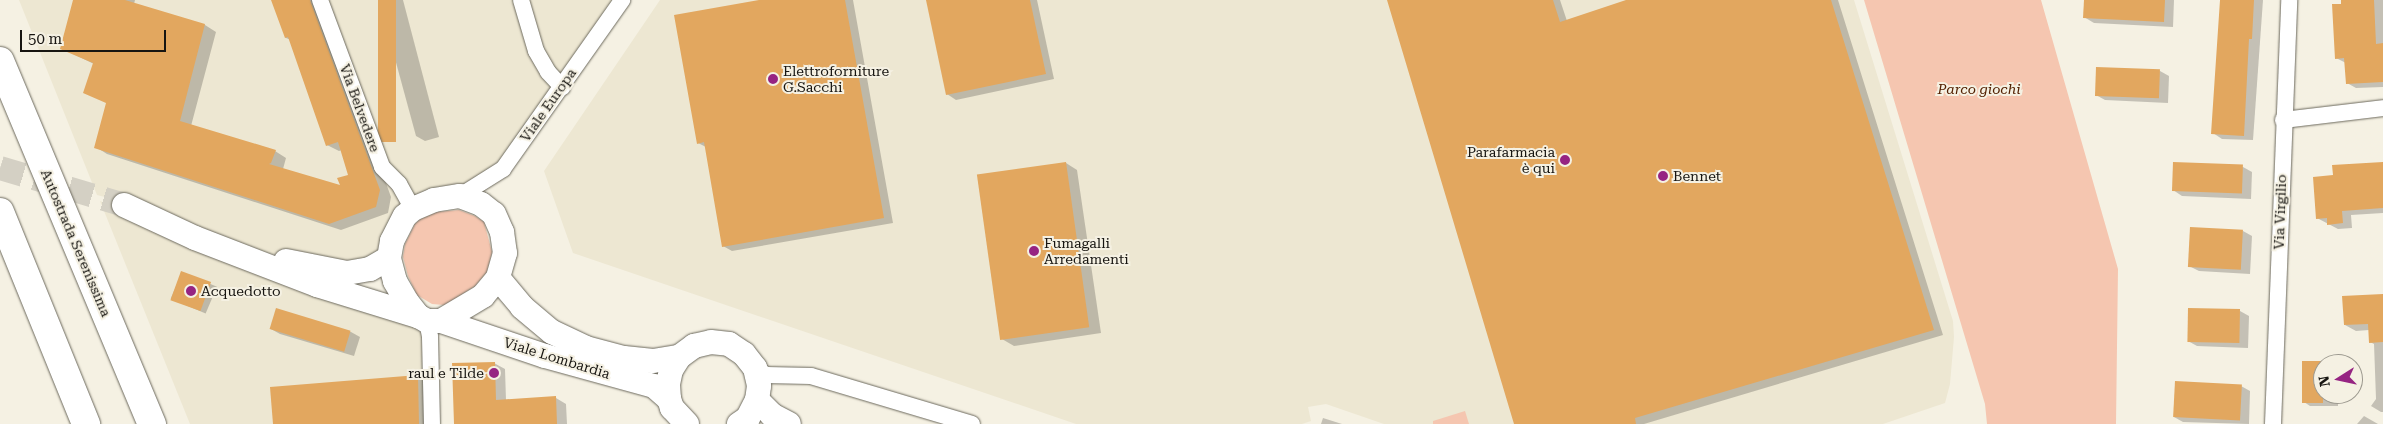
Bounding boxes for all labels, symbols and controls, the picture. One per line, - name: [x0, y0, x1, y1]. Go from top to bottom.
- scale bar: [22, 20, 169, 52]
- text: 50 m: [28, 30, 62, 48]
- street label: Via Belvedere: [336, 62, 384, 154]
- place label: Elettroforniture G.Sacchi: [783, 63, 889, 95]
- street label: Viale Europa: [516, 65, 580, 145]
- marker: Elettroforniture G.Sacchi: [767, 73, 779, 85]
- park label: Parco giochi: [1937, 81, 2021, 97]
- place label: Parafarmacia è qui: [1467, 144, 1555, 176]
- marker: Parafarmacia è qui: [1559, 154, 1571, 166]
- street label: Autostrada Serenissima: [37, 167, 115, 319]
- place label: Bennet: [1673, 168, 1721, 184]
- marker: Bennet: [1657, 170, 1669, 182]
- street label: Via Virgilio: [2270, 174, 2290, 250]
- place label: Fumagalli Arredamenti: [1044, 235, 1129, 268]
- marker: Fumagalli Arredamenti: [1028, 245, 1040, 257]
- place label: Acquedotto: [201, 283, 281, 299]
- marker: Acquedotto: [185, 285, 197, 297]
- street label: Viale Lombardia: [502, 334, 612, 382]
- north arrow: [2313, 354, 2363, 404]
- place label: raul e Tilde: [408, 365, 484, 381]
- marker: raul e Tilde: [488, 367, 500, 379]
- text: N: [2315, 375, 2333, 388]

